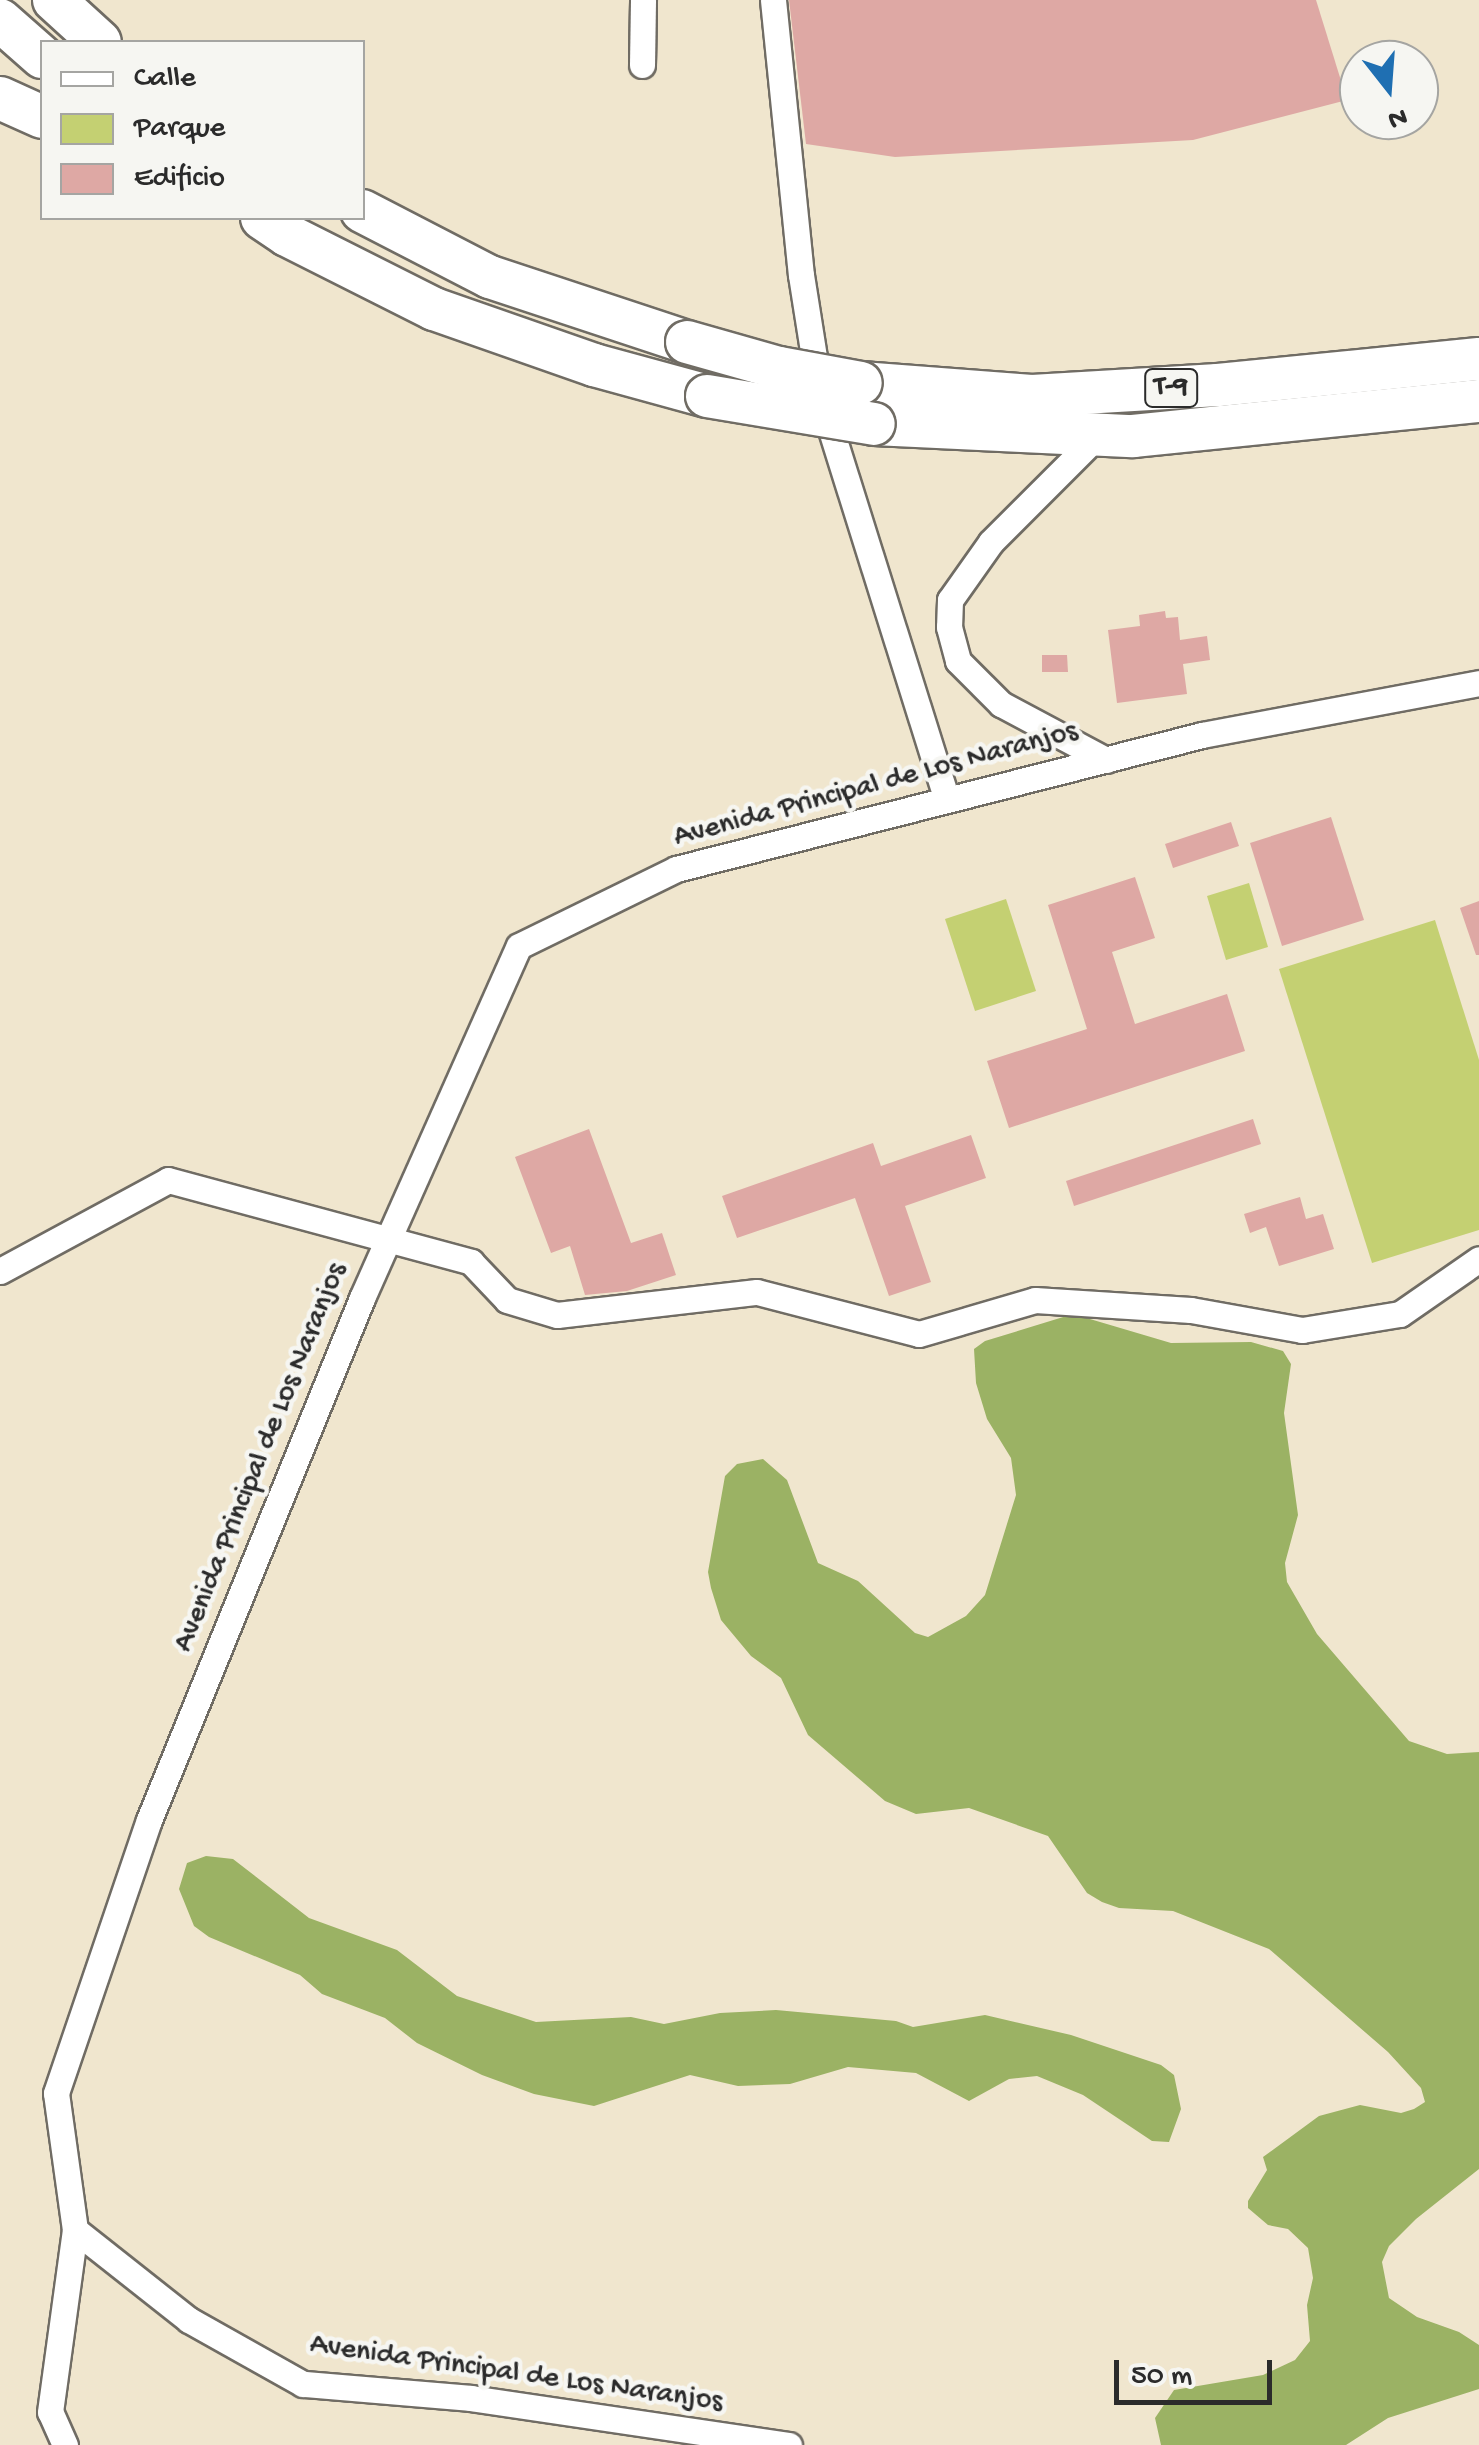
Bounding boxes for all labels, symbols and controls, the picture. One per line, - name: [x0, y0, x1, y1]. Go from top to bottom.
- legend: [40, 40, 365, 220]
- north arrow: [1339, 40, 1439, 140]
- text: Calle: [134, 62, 196, 97]
- text: N: [1384, 99, 1411, 136]
- text: Parque: [134, 112, 225, 147]
- text: Edificio: [134, 162, 225, 197]
- road number: T-9: [1144, 365, 1198, 411]
- street label: Avenida Principal de Los Naranjos: [670, 715, 1082, 857]
- street label: Avenida Principal de Los Naranjos: [167, 1258, 357, 1658]
- street label: Avenida Principal de Los Naranjos: [307, 2328, 725, 2422]
- scale bar: [1119, 2340, 1276, 2402]
- text: 50 m: [1131, 2360, 1192, 2395]

